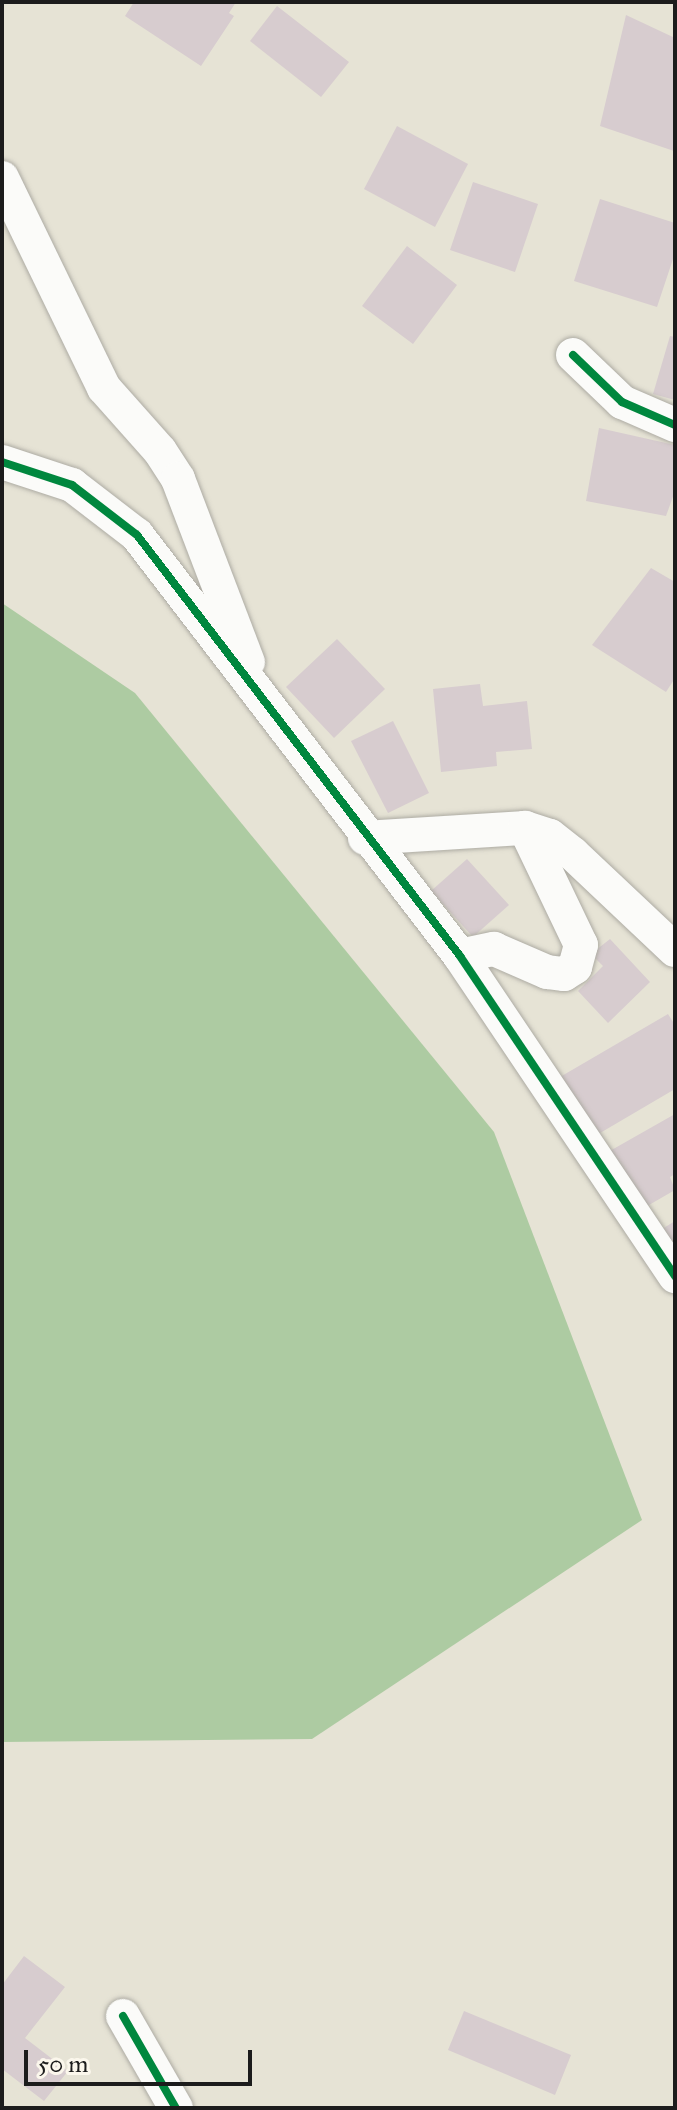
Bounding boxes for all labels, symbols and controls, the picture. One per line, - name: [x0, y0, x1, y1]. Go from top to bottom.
- scale bar: [28, 2034, 256, 2084]
- text: 50 m: [38, 2049, 88, 2079]

